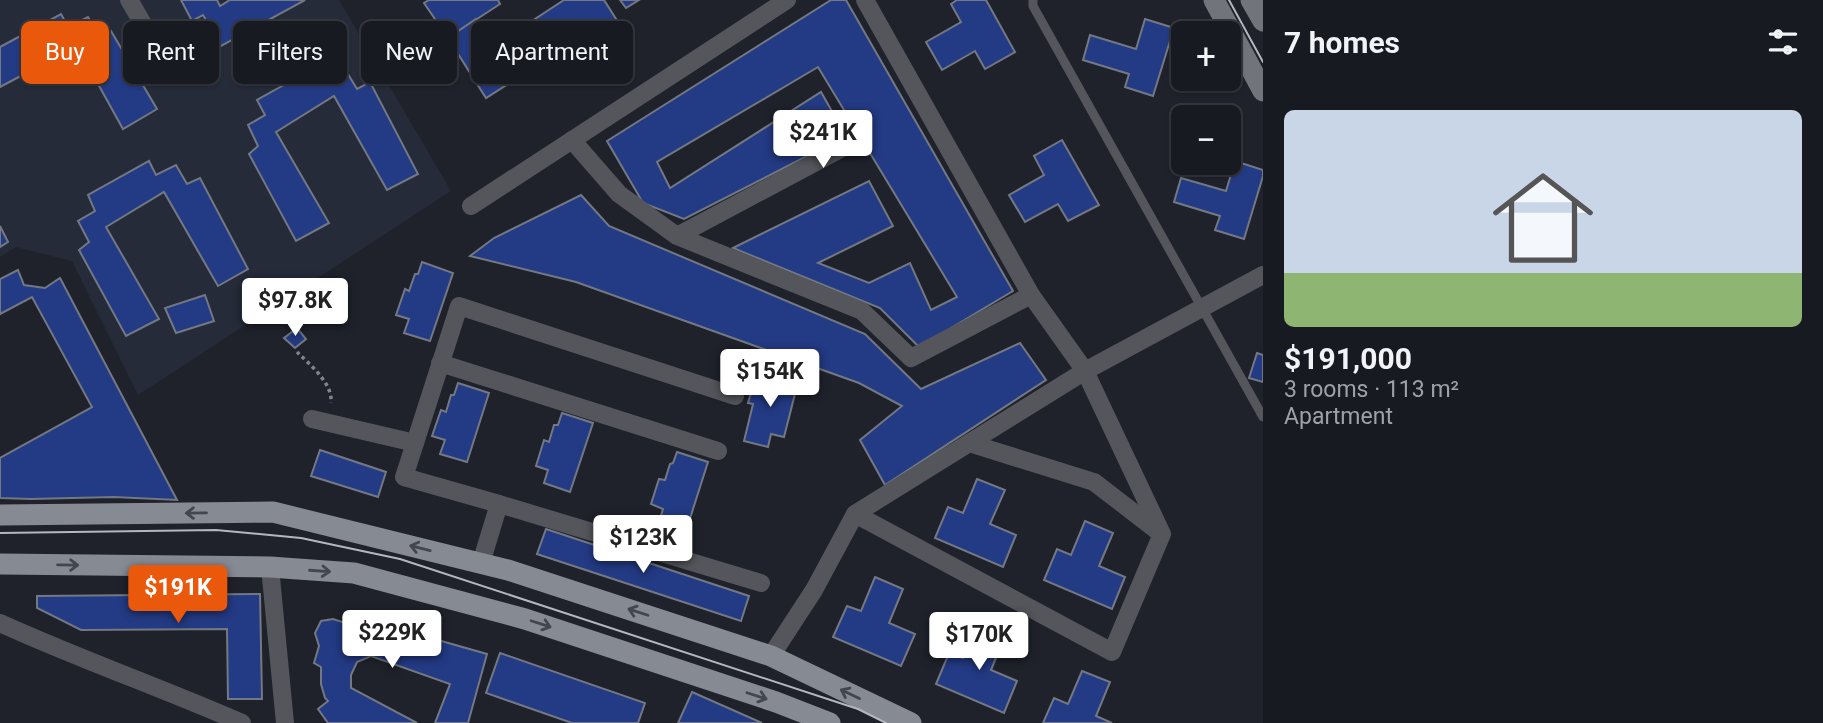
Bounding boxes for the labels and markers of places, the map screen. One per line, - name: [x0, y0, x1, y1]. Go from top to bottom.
- pin: $241K: [774, 110, 872, 170]
- pin: $97.8K: [238, 278, 352, 338]
- pin: $154K: [721, 350, 819, 409]
- pin: $123K: [594, 516, 692, 575]
- pin: $191K: [129, 566, 227, 625]
- pin: $229K: [343, 610, 441, 670]
- pin: $170K: [930, 612, 1028, 672]

